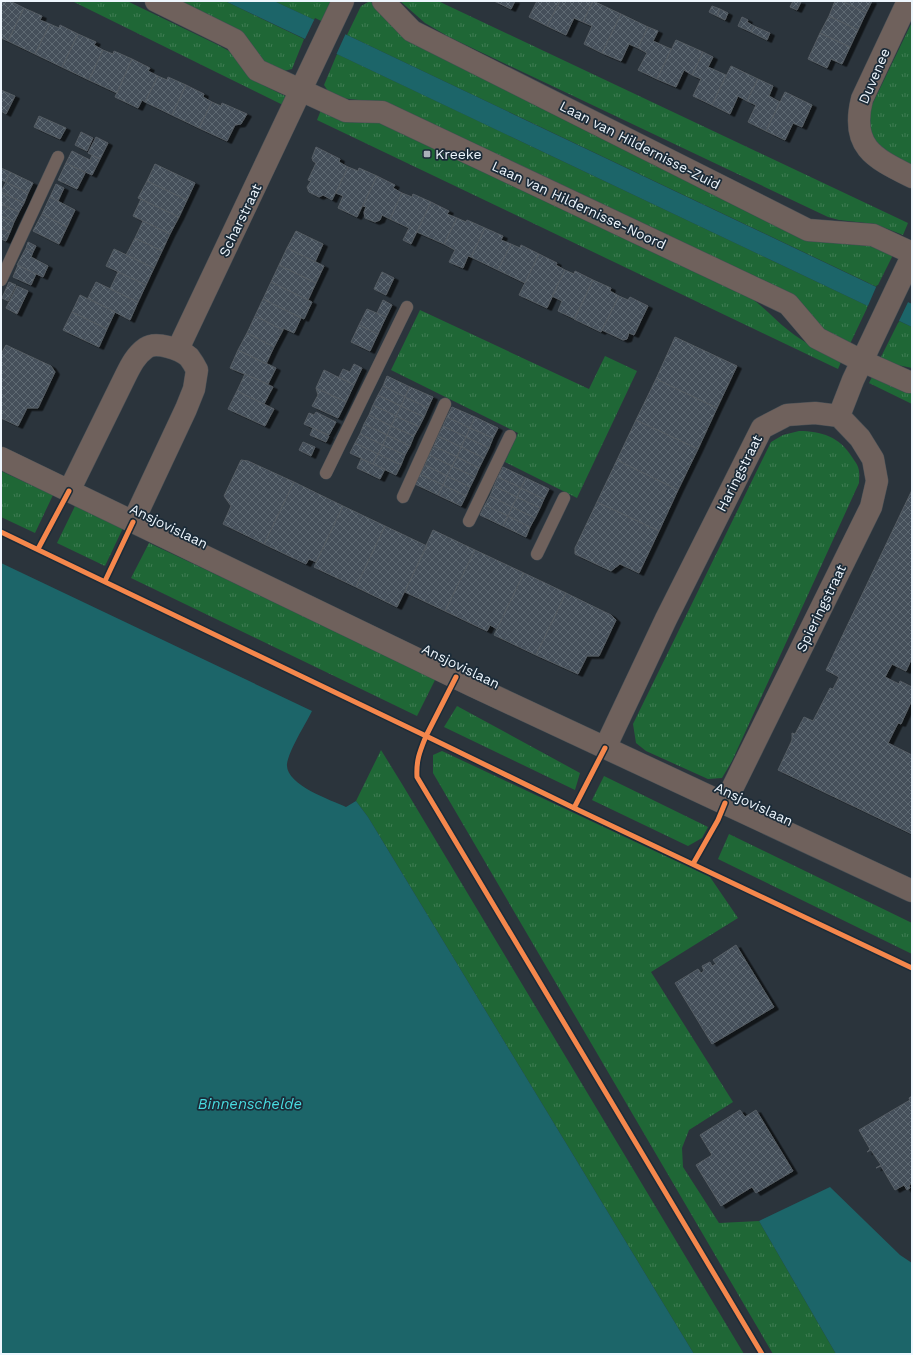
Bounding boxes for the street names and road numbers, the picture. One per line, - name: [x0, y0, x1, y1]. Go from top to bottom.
- street label: Duvenee: [855, 46, 893, 106]
- street label: Laan van Hildernisse-Zuid: [557, 97, 723, 193]
- street label: Laan van Hildernisse-Noord: [489, 158, 669, 252]
- street label: Scharstraat: [215, 181, 265, 259]
- street label: Haringstraat: [713, 432, 765, 514]
- street label: Ansjovislaan: [127, 500, 211, 552]
- street label: Spieringstraat: [793, 562, 849, 654]
- street label: Ansjovislaan: [419, 640, 503, 692]
- street label: Ansjovislaan: [712, 779, 796, 829]

